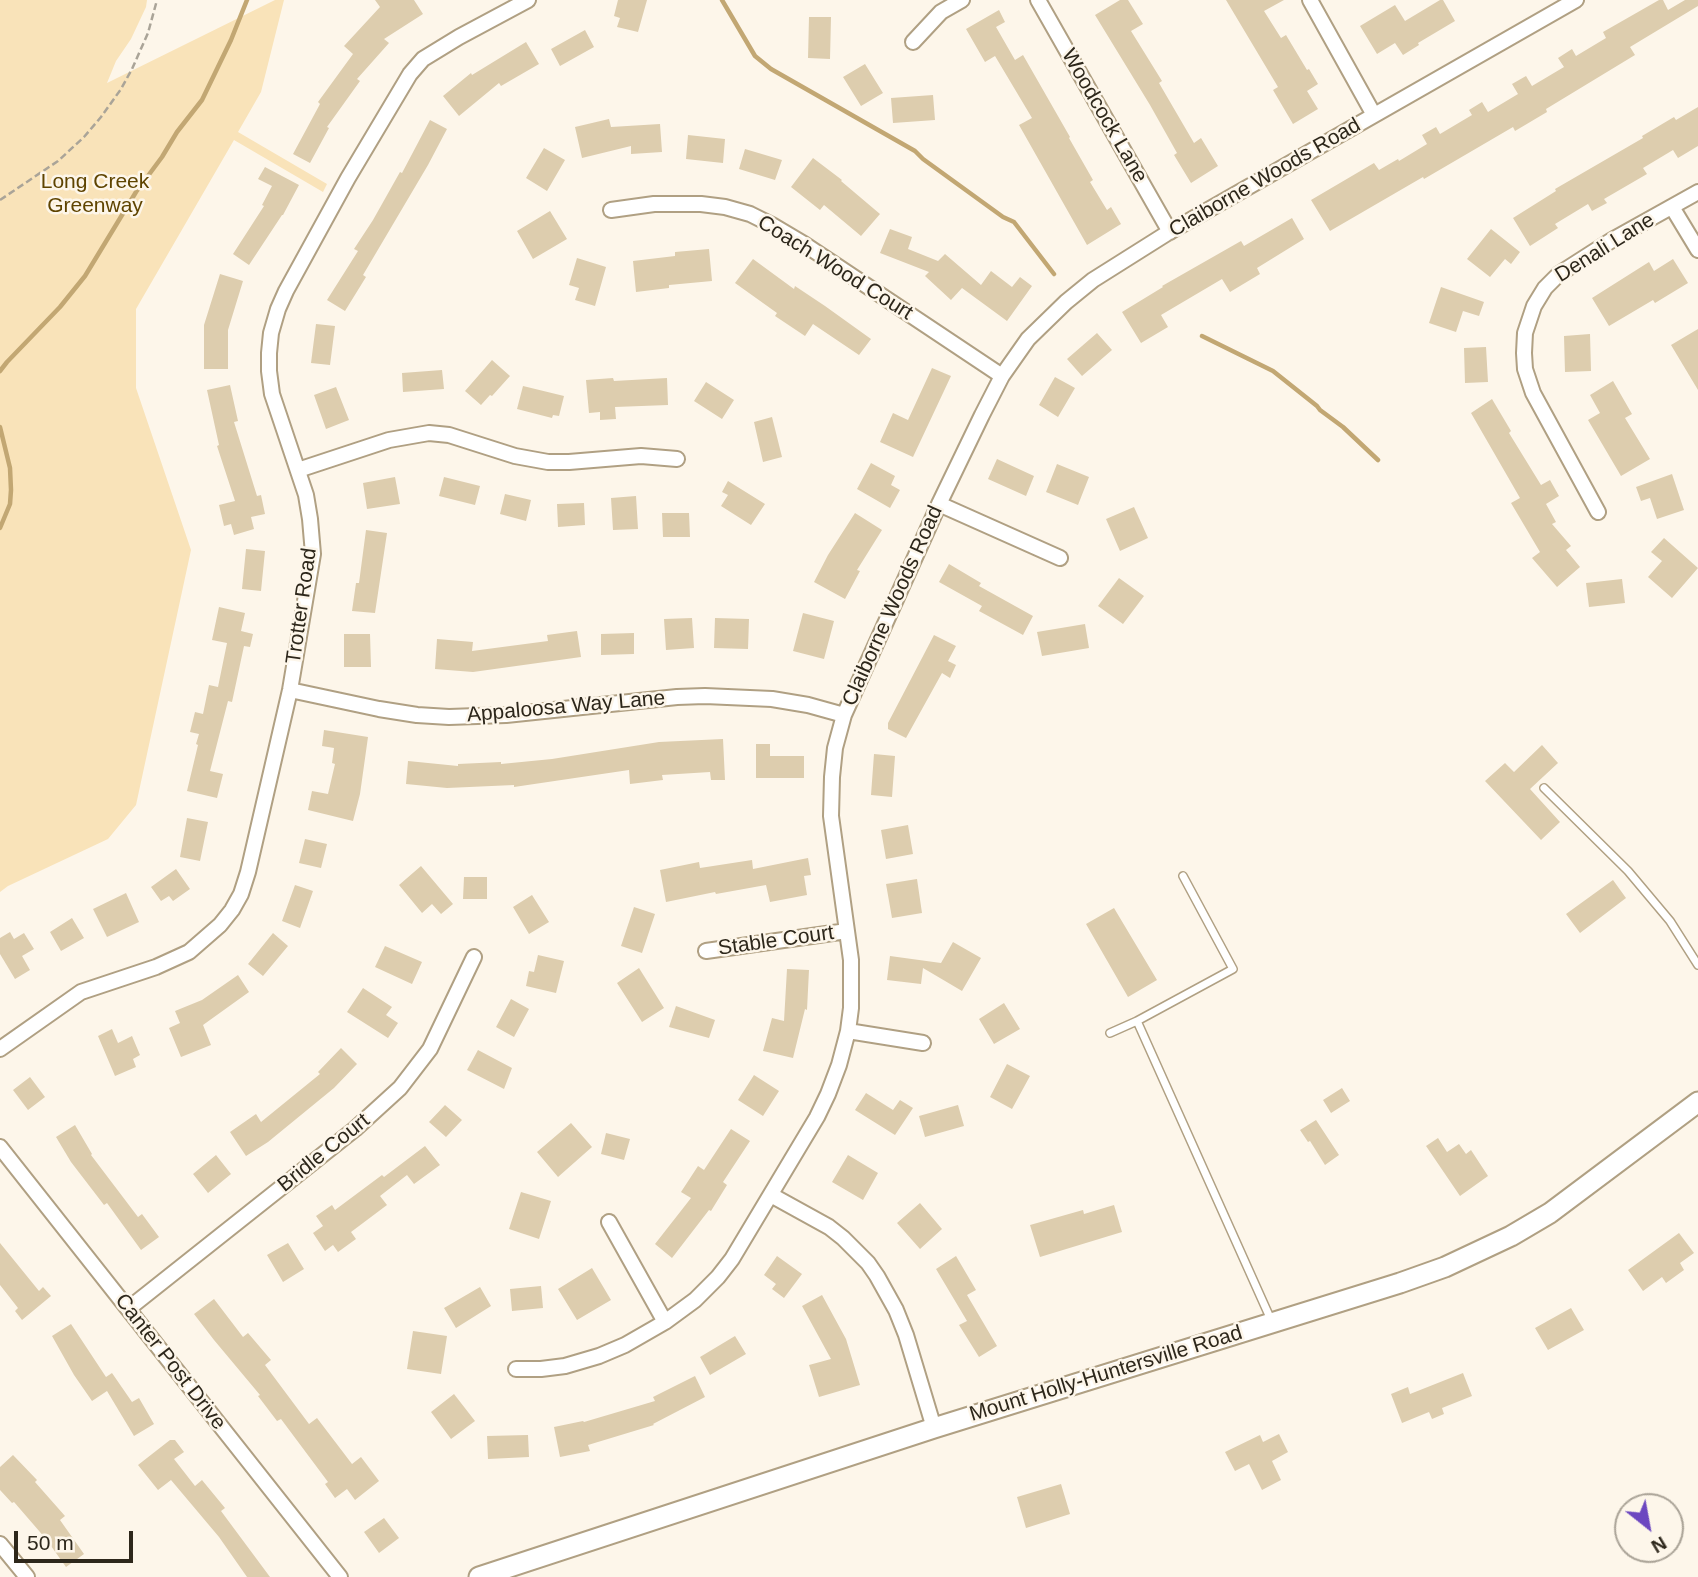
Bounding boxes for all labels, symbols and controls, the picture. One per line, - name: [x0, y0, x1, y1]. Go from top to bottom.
- street label: Woodcock Lane: [1056, 45, 1152, 187]
- street label: Claiborne Woods Road: [1165, 113, 1365, 243]
- park label: Long Creek Greenway: [41, 169, 149, 219]
- street label: Denali Lane: [1551, 208, 1659, 288]
- street label: Coach Wood Court: [753, 210, 917, 326]
- street label: Claiborne Woods Road: [837, 502, 949, 710]
- street label: Trotter Road: [281, 546, 323, 666]
- street label: Appaloosa Way Lane: [466, 686, 666, 728]
- street label: Stable Court: [716, 920, 836, 962]
- street label: Bridle Court: [273, 1108, 375, 1198]
- street label: Canter Post Drive: [109, 1289, 231, 1435]
- street label: Mount Holly-Huntersville Road: [967, 1320, 1245, 1428]
- north arrow: [1614, 1493, 1684, 1563]
- scale bar: [18, 1518, 136, 1562]
- text: 50 m: [27, 1531, 74, 1554]
- text: N: [1648, 1532, 1670, 1557]

